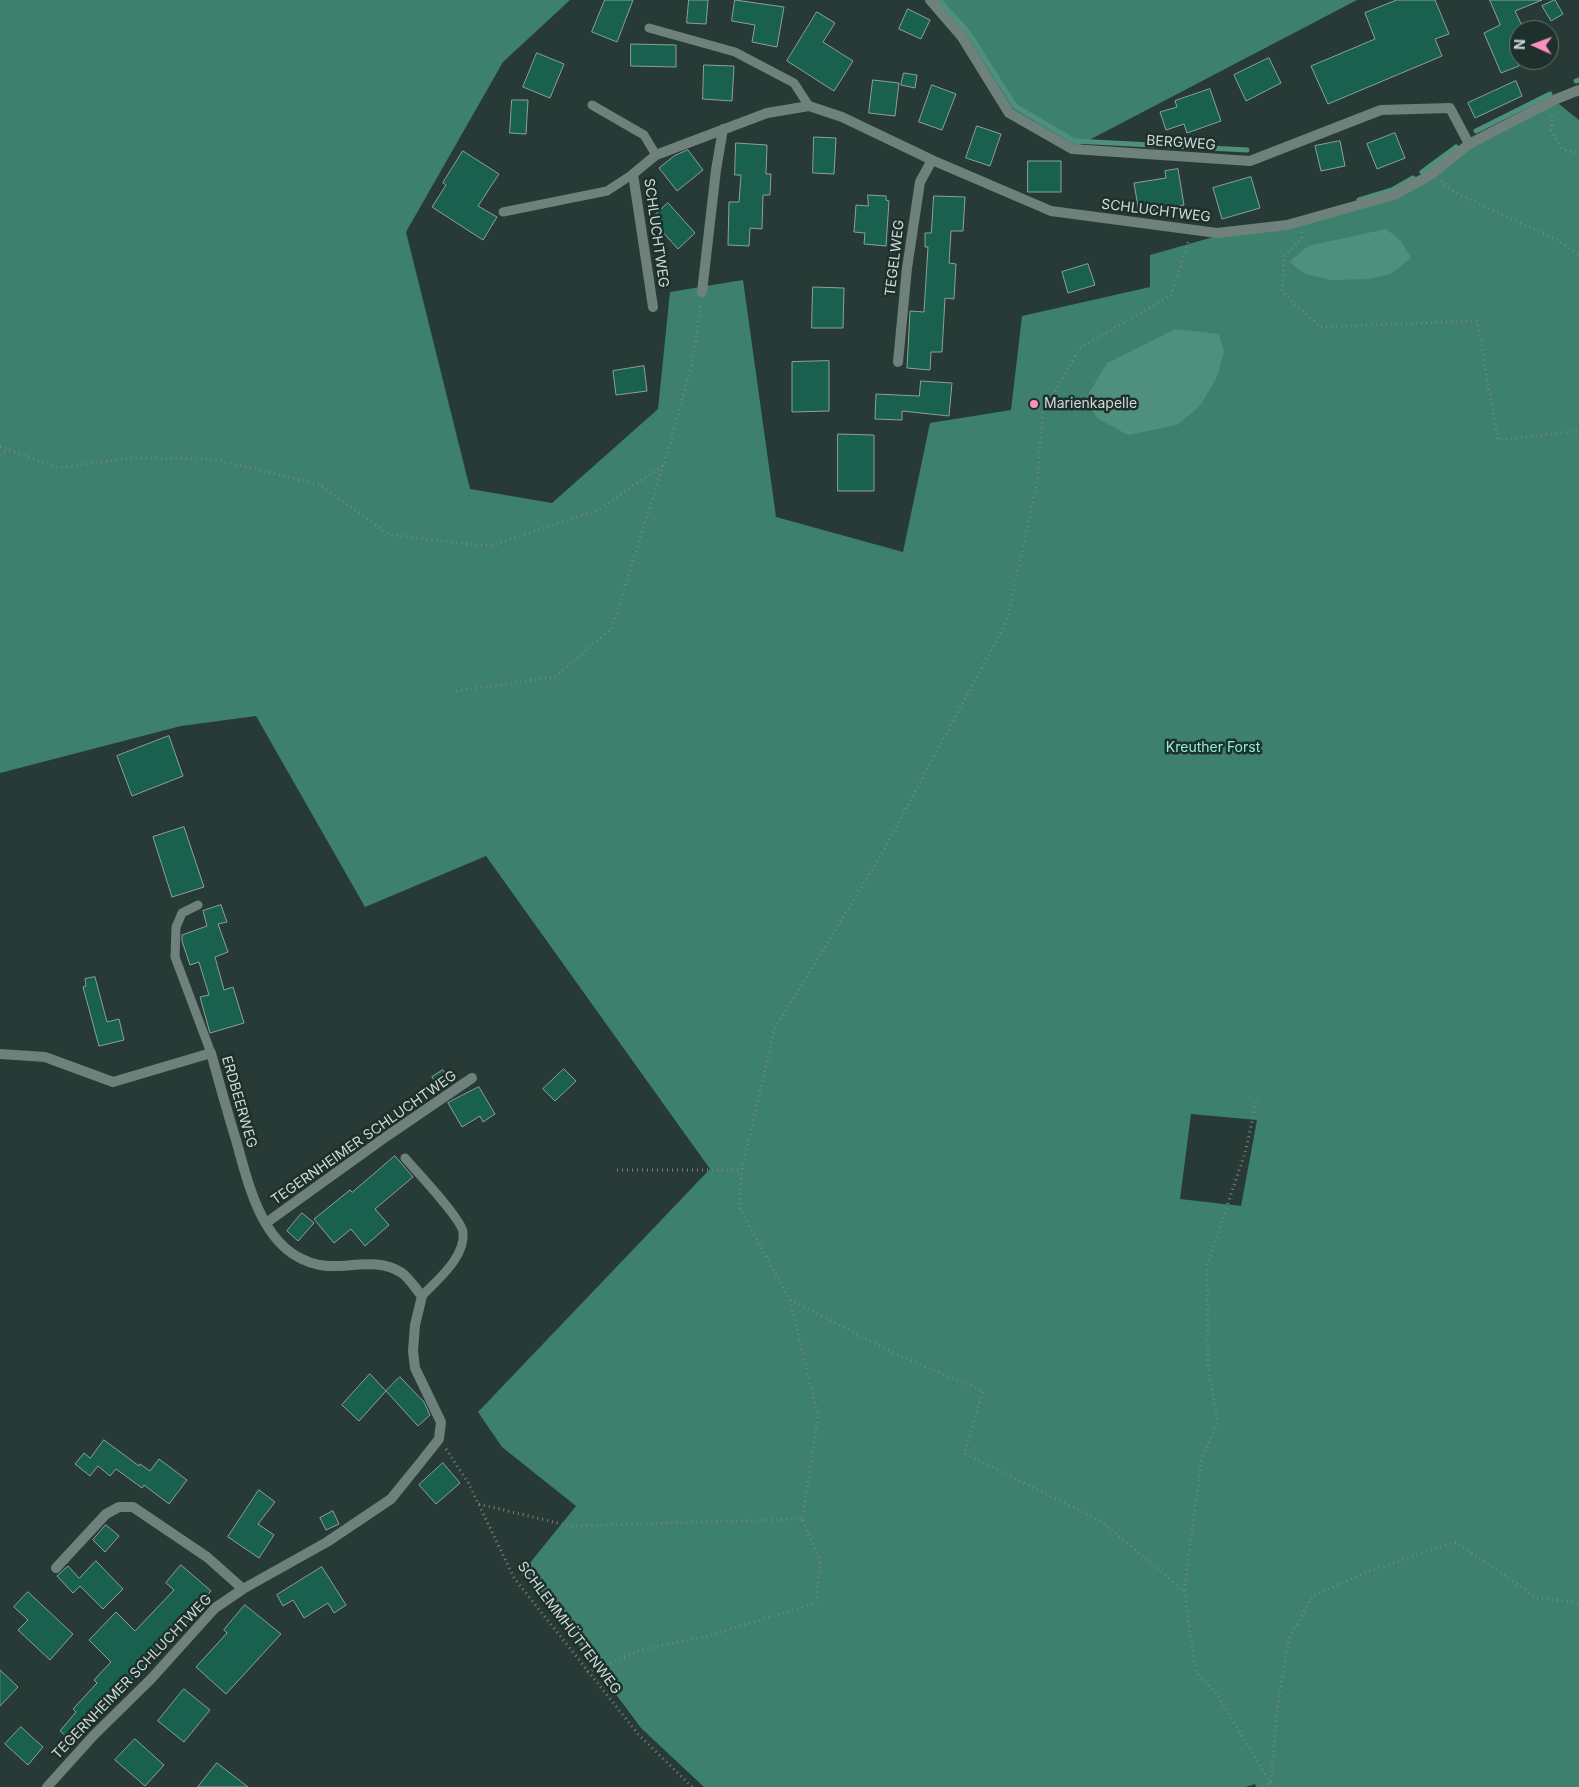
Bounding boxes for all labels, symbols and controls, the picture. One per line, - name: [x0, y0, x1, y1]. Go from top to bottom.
- north arrow: [1509, 20, 1559, 70]
- text: N: [1511, 39, 1528, 50]
- street label: BERGWEG: [1146, 132, 1216, 154]
- street label: SCHLUCHTWEG: [640, 177, 672, 289]
- street label: SCHLUCHTWEG: [1100, 196, 1212, 226]
- street label: TEGELWEG: [882, 219, 908, 297]
- place label: Marienkapelle: [1044, 396, 1137, 412]
- marker: Marienkapelle: [1028, 398, 1040, 410]
- park label: Kreuther Forst: [1166, 740, 1260, 756]
- street label: ERDBEERWEG: [218, 1054, 260, 1150]
- street label: TEGERNHEIMER SCHLUCHTWEG: [268, 1067, 460, 1209]
- street label: SCHLEMMHÜTTENWEG: [514, 1558, 624, 1698]
- street label: TEGERNHEIMER SCHLUCHTWEG: [49, 1591, 215, 1763]

